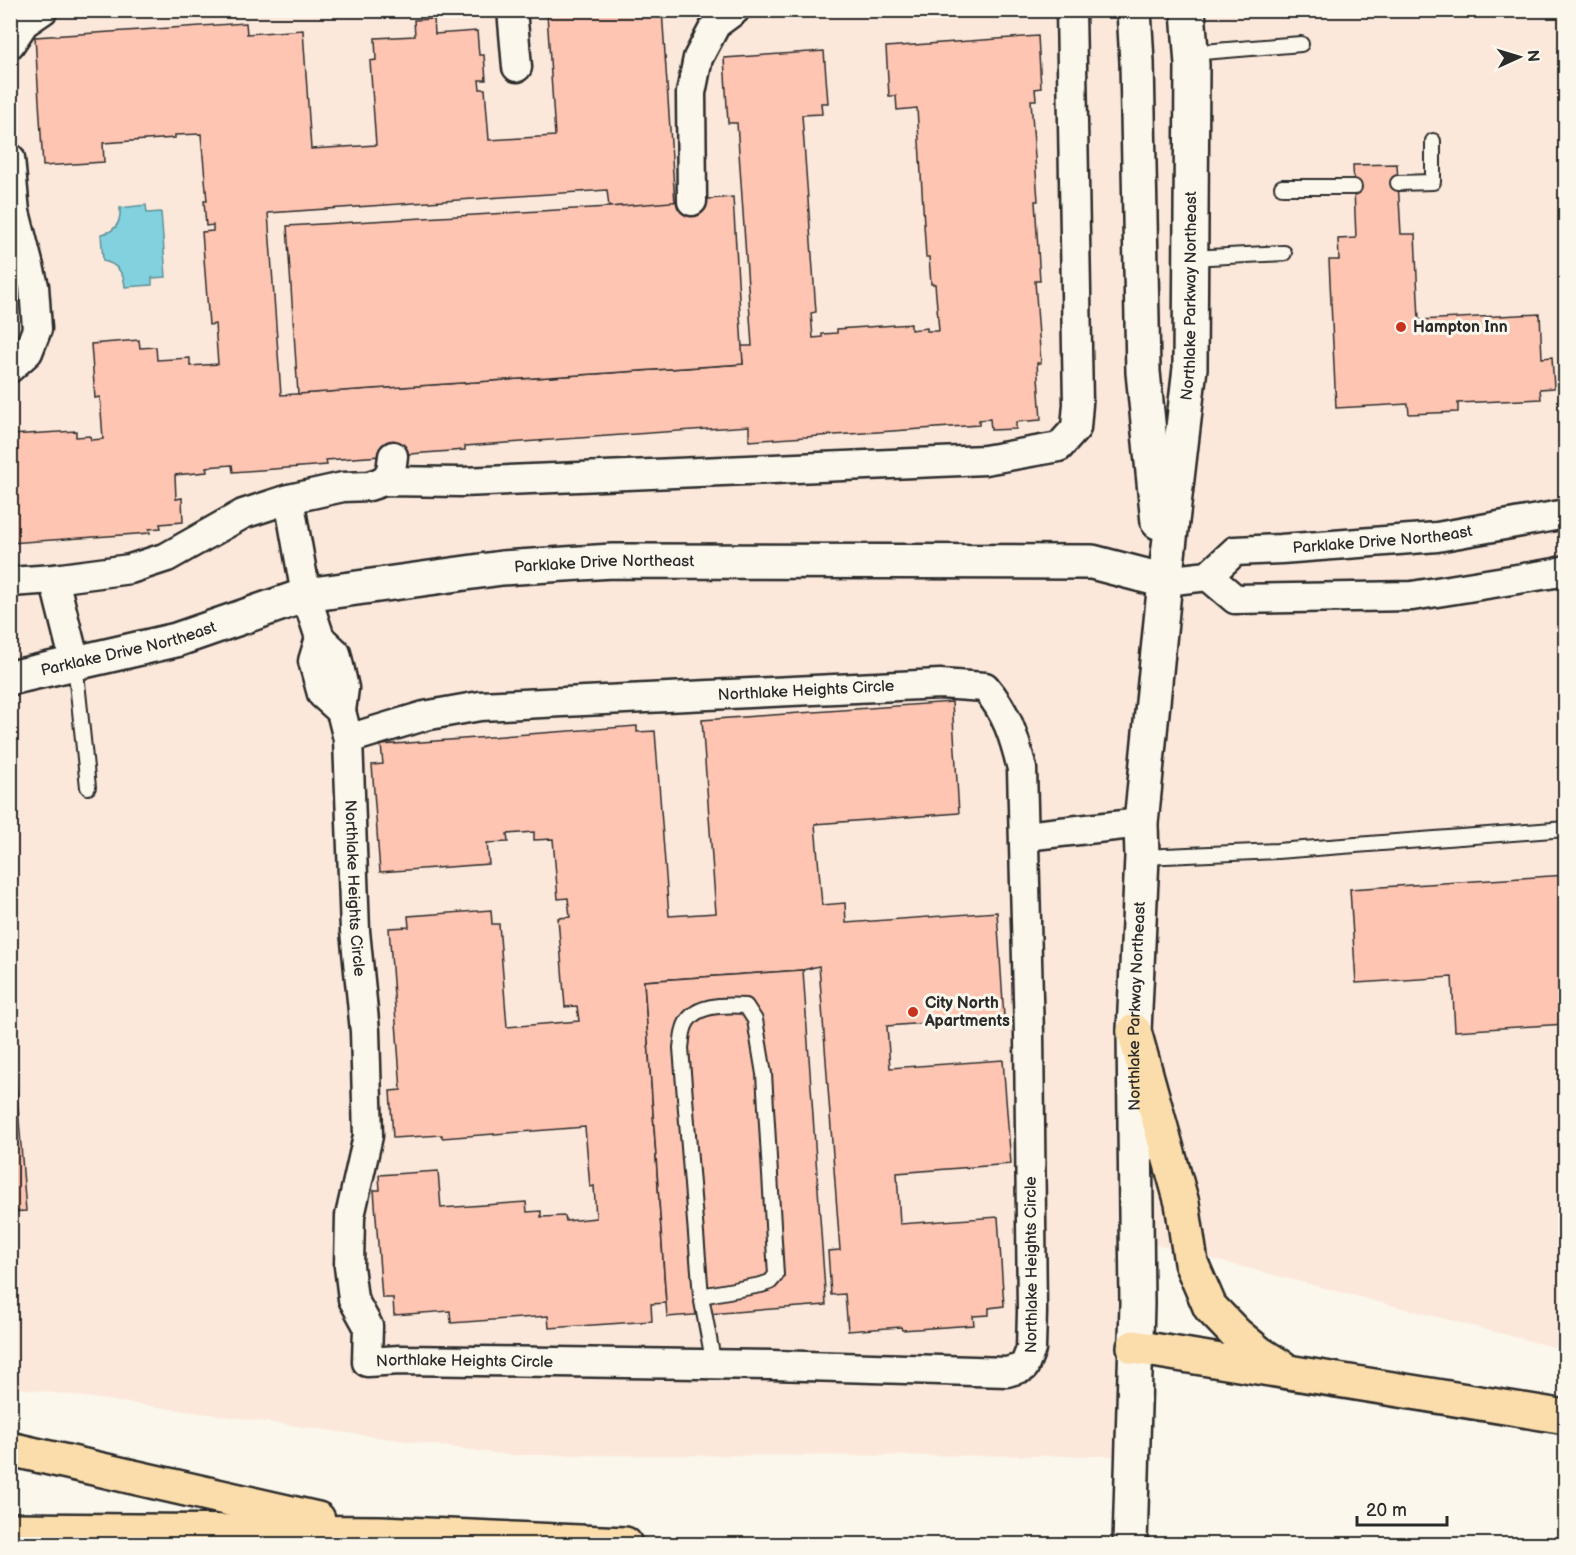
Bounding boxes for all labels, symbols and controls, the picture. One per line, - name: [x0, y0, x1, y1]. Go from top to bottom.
- north arrow: [1489, 27, 1549, 87]
- text: N: [1523, 49, 1542, 63]
- street label: Northlake Parkway Northeast: [1177, 191, 1201, 402]
- place label: Hampton Inn: [1413, 318, 1508, 337]
- marker: Hampton Inn: [1394, 320, 1408, 334]
- street label: Parklake Drive Northeast: [1292, 521, 1474, 558]
- street label: Parklake Drive Northeast: [513, 551, 694, 577]
- street label: Parklake Drive Northeast: [39, 617, 219, 680]
- street label: Northlake Heights Circle: [717, 677, 895, 705]
- street label: Northlake Heights Circle: [341, 800, 369, 978]
- street label: Northlake Parkway Northeast: [1124, 901, 1149, 1111]
- place label: City North Apartments: [924, 994, 1010, 1031]
- marker: City North Apartments: [906, 1005, 920, 1019]
- street label: Northlake Heights Circle: [1021, 1176, 1042, 1353]
- street label: Northlake Heights Circle: [375, 1350, 554, 1372]
- scale bar: [1357, 1489, 1447, 1527]
- text: 20 m: [1366, 1500, 1407, 1521]

